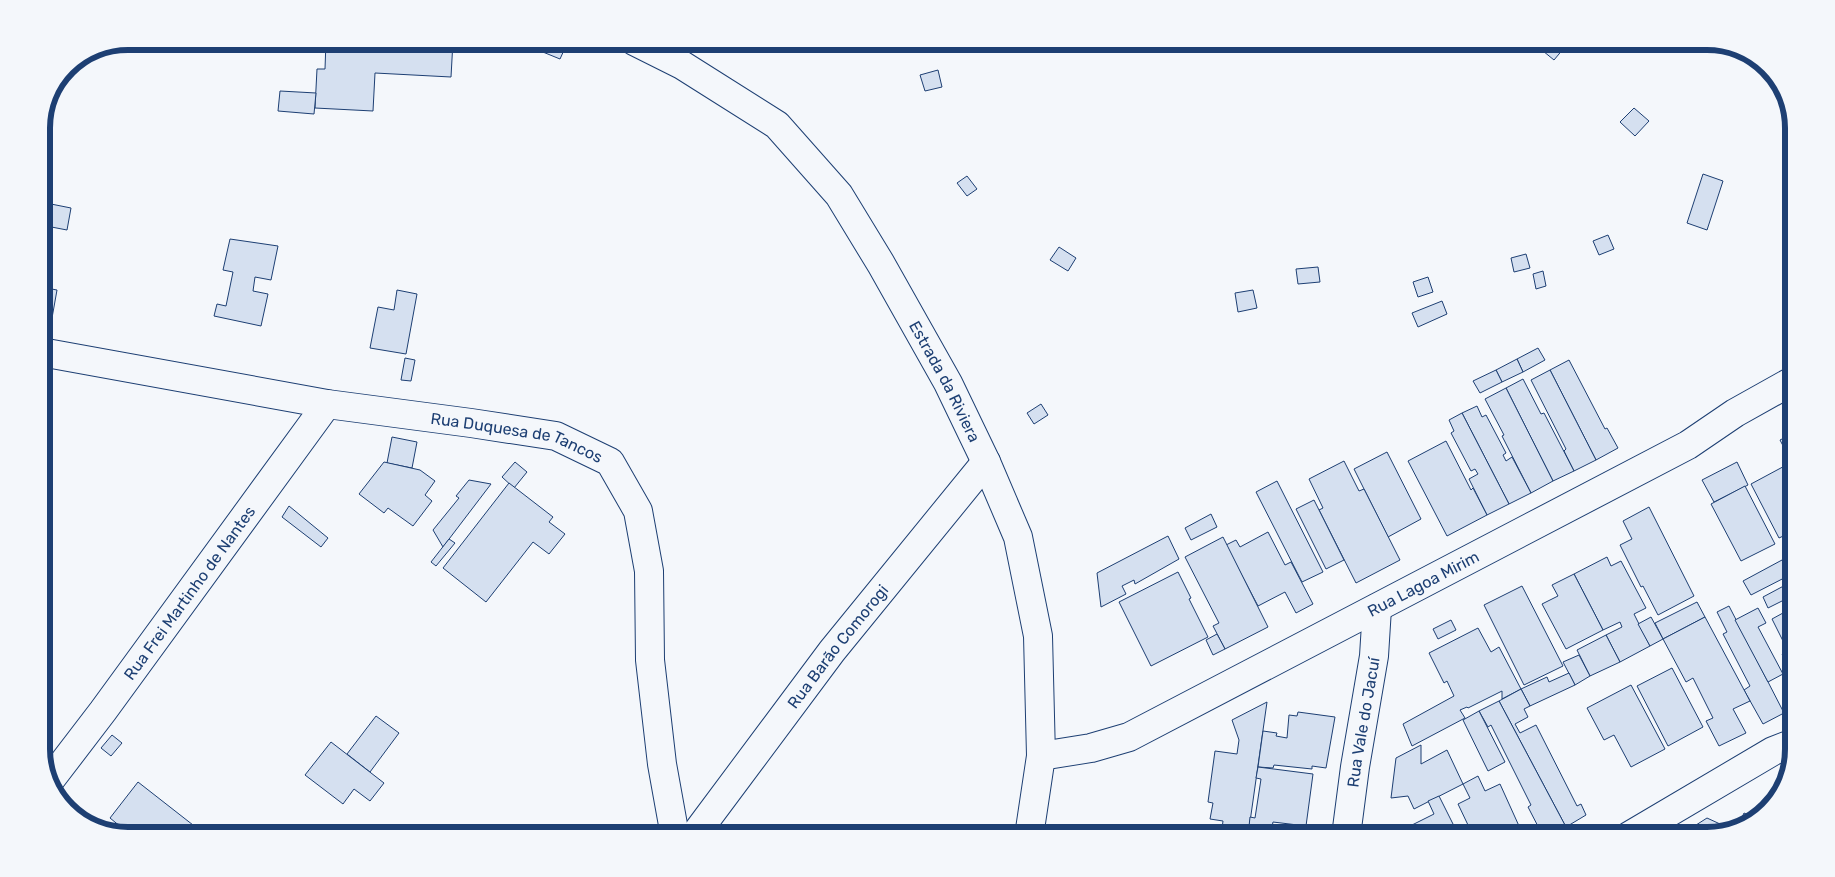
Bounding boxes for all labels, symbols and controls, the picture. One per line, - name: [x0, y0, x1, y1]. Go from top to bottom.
- street label: Estrada da Riviera: [905, 317, 984, 445]
- street label: Rua Duquesa de Tancos: [430, 408, 606, 467]
- street label: Rua Frei Martinho de Nantes: [120, 502, 259, 683]
- street label: Rua Lagoa Mirim: [1364, 546, 1482, 620]
- street label: Rua Barão Comorogi: [783, 580, 892, 712]
- street label: Rua Vale do Jacuí: [1343, 655, 1383, 788]

